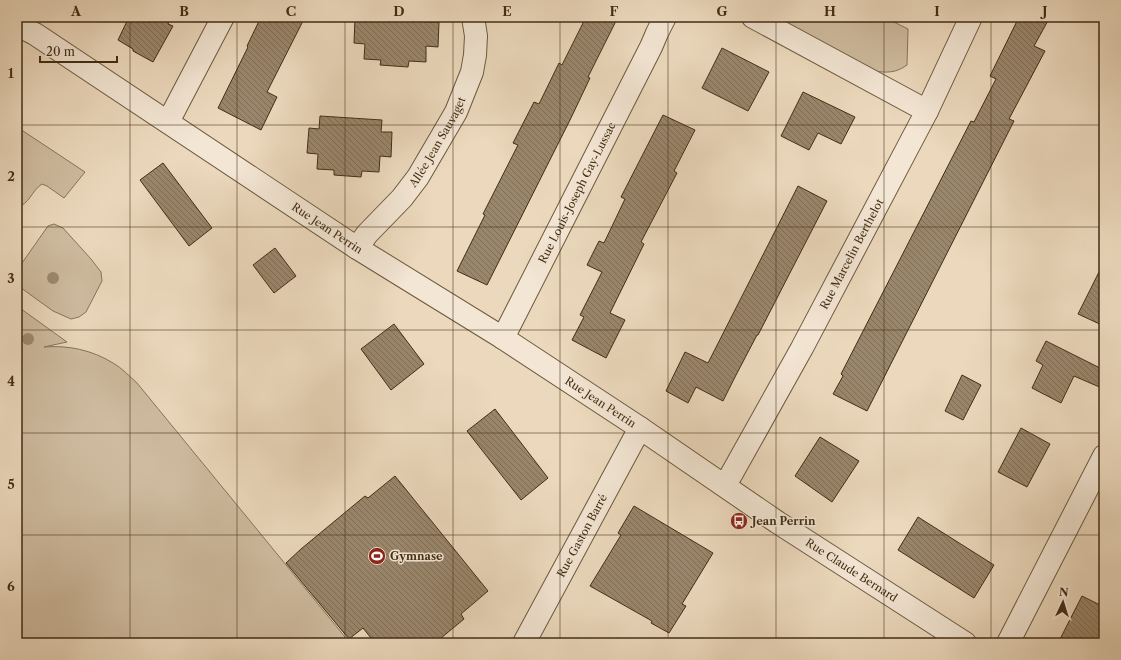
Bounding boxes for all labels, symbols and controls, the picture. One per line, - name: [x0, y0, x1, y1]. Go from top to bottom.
- text: A: [70, 3, 82, 19]
- text: B: [179, 3, 189, 19]
- text: C: [286, 3, 296, 19]
- text: D: [393, 3, 405, 19]
- text: E: [502, 3, 512, 19]
- text: F: [610, 3, 619, 19]
- text: G: [716, 3, 728, 19]
- text: H: [824, 3, 836, 19]
- text: I: [934, 3, 940, 19]
- text: J: [1040, 3, 1048, 19]
- scale bar: [40, 38, 117, 64]
- text: 20 m: [46, 44, 75, 59]
- text: 1: [8, 65, 14, 81]
- street label: Allée Jean Sauvaget: [405, 95, 468, 191]
- street label: Rue Louis-Joseph Gay-Lussac: [535, 120, 619, 266]
- text: 2: [7, 168, 15, 184]
- street label: Rue Marcelin Berthelot: [817, 196, 887, 312]
- street label: Rue Jean Perrin: [289, 200, 365, 257]
- text: 3: [7, 270, 15, 286]
- text: 4: [7, 373, 15, 389]
- street label: Rue Jean Perrin: [562, 374, 639, 431]
- text: 5: [7, 476, 15, 492]
- street label: Rue Gaston Barré: [554, 492, 610, 580]
- bus stop icon: Jean Perrin: [729, 511, 749, 531]
- place label: Jean Perrin: [750, 514, 816, 528]
- street label: Rue Claude Bernard: [803, 535, 900, 605]
- sports icon: Gymnase: [367, 546, 387, 566]
- place label: Gymnase: [390, 549, 443, 563]
- text: 6: [7, 578, 15, 594]
- north arrow: [1043, 582, 1083, 622]
- text: N: [1058, 585, 1069, 599]

